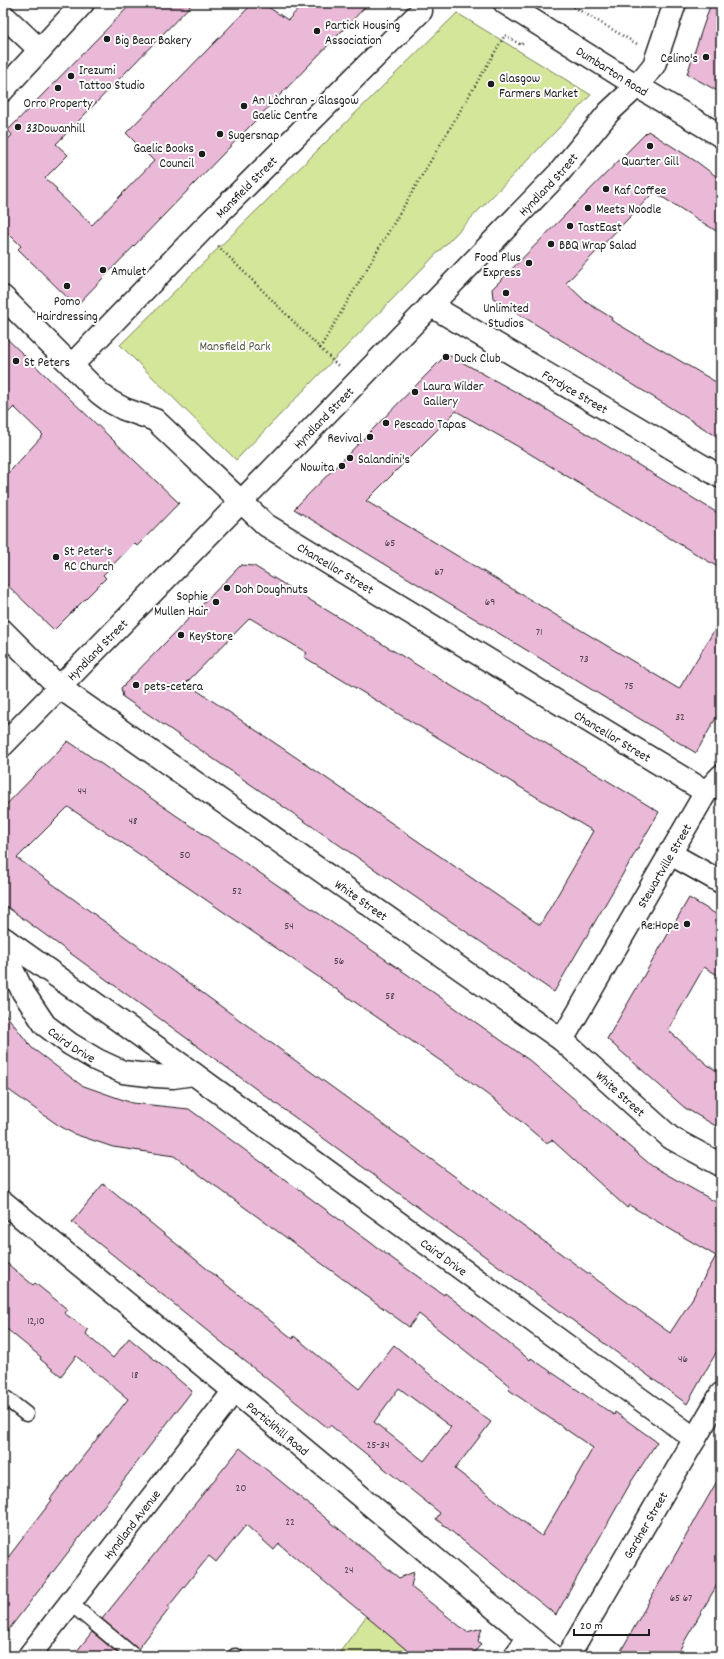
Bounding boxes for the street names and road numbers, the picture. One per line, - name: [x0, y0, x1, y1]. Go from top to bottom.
- street label: Dumbarton Road: [571, 43, 651, 102]
- street label: Hyndland Street: [515, 150, 584, 221]
- street label: Mansfield Street: [212, 153, 283, 224]
- street label: Fordyce Street: [538, 366, 611, 420]
- street label: Hyndland Street: [290, 383, 359, 454]
- street label: Chancellor Street: [293, 539, 377, 600]
- street label: Hyndland Street: [64, 616, 133, 686]
- street label: Chancellor Street: [570, 707, 654, 768]
- street label: Stewartville Street: [634, 821, 698, 912]
- street label: White Street: [330, 876, 391, 927]
- street label: Caird Drive: [43, 1023, 99, 1069]
- street label: White Street: [590, 1067, 648, 1122]
- street label: Caird Drive: [415, 1235, 470, 1282]
- street label: Partickhill Road: [241, 1398, 312, 1462]
- street label: Hyndland Avenue: [100, 1486, 167, 1564]
- street label: Gardner Street: [620, 1489, 674, 1563]

